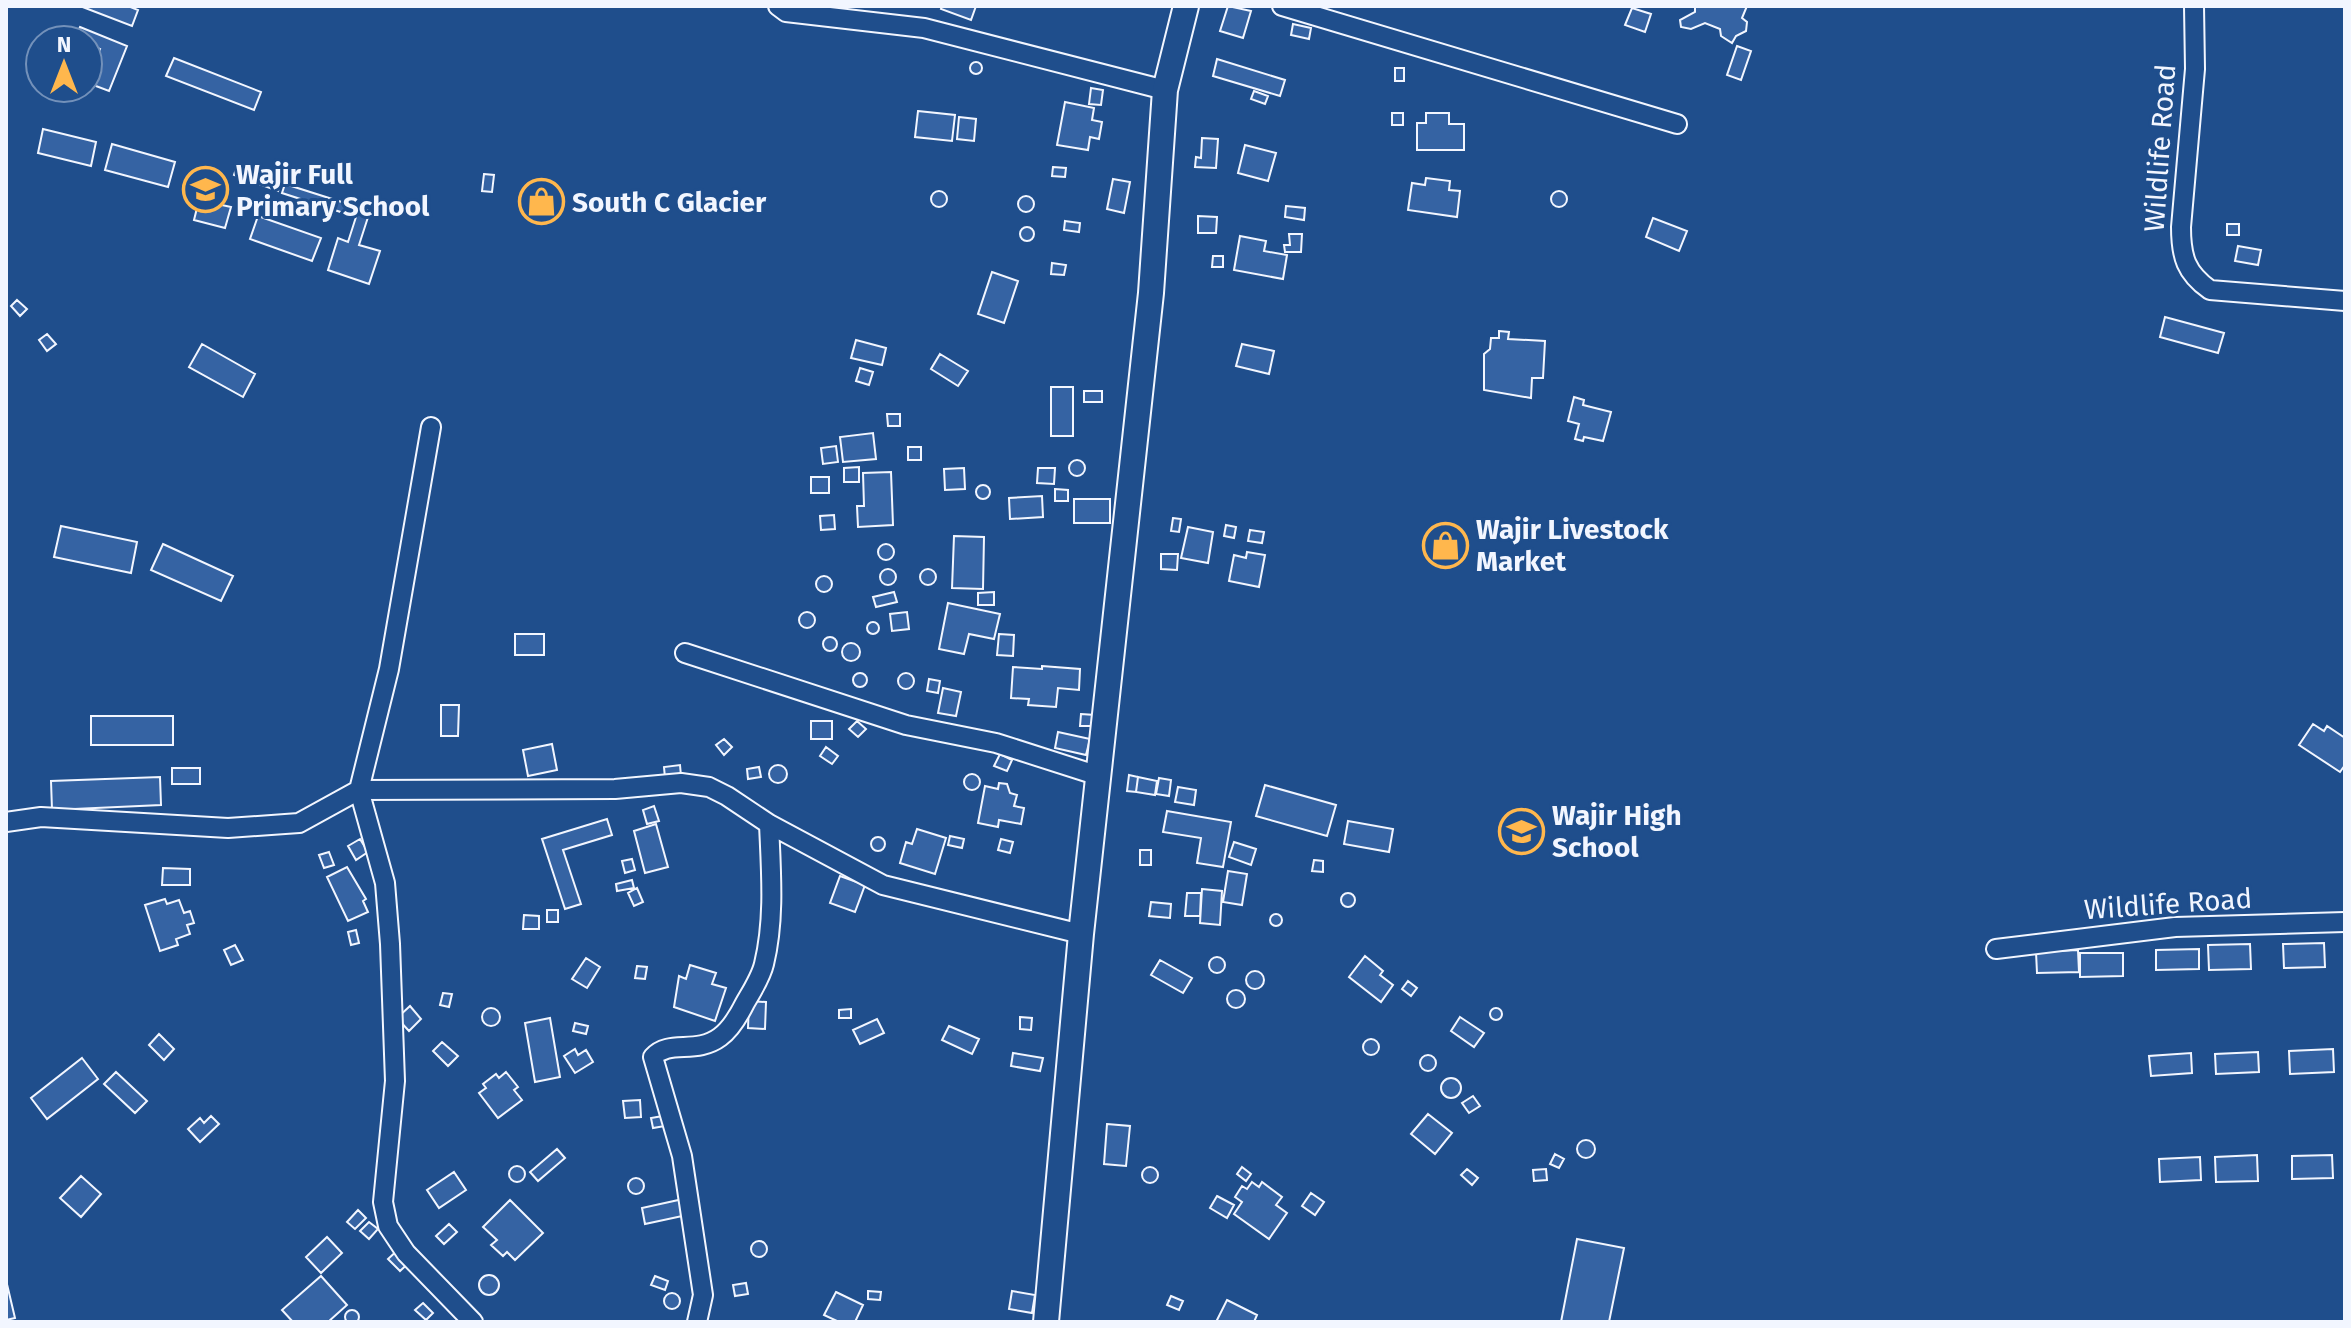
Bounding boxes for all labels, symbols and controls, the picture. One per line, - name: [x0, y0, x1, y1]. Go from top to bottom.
- north arrow: [24, 24, 104, 104]
- text: N: [57, 31, 71, 58]
- street label: Wildlife Road: [2138, 63, 2182, 233]
- place label: Wajir Full Primary School: [236, 158, 430, 223]
- school or university icon: Wajir Full Primary School: [181, 166, 229, 214]
- shop icon: South C Glacier: [517, 178, 565, 226]
- place label: South C Glacier: [572, 186, 767, 219]
- place label: Wajir Livestock Market: [1476, 513, 1669, 578]
- shop icon: Wajir Livestock Market: [1421, 521, 1469, 569]
- place label: Wajir High School: [1552, 799, 1682, 864]
- school or university icon: Wajir High School: [1497, 807, 1545, 855]
- street label: Wildlife Road: [2083, 882, 2253, 926]

